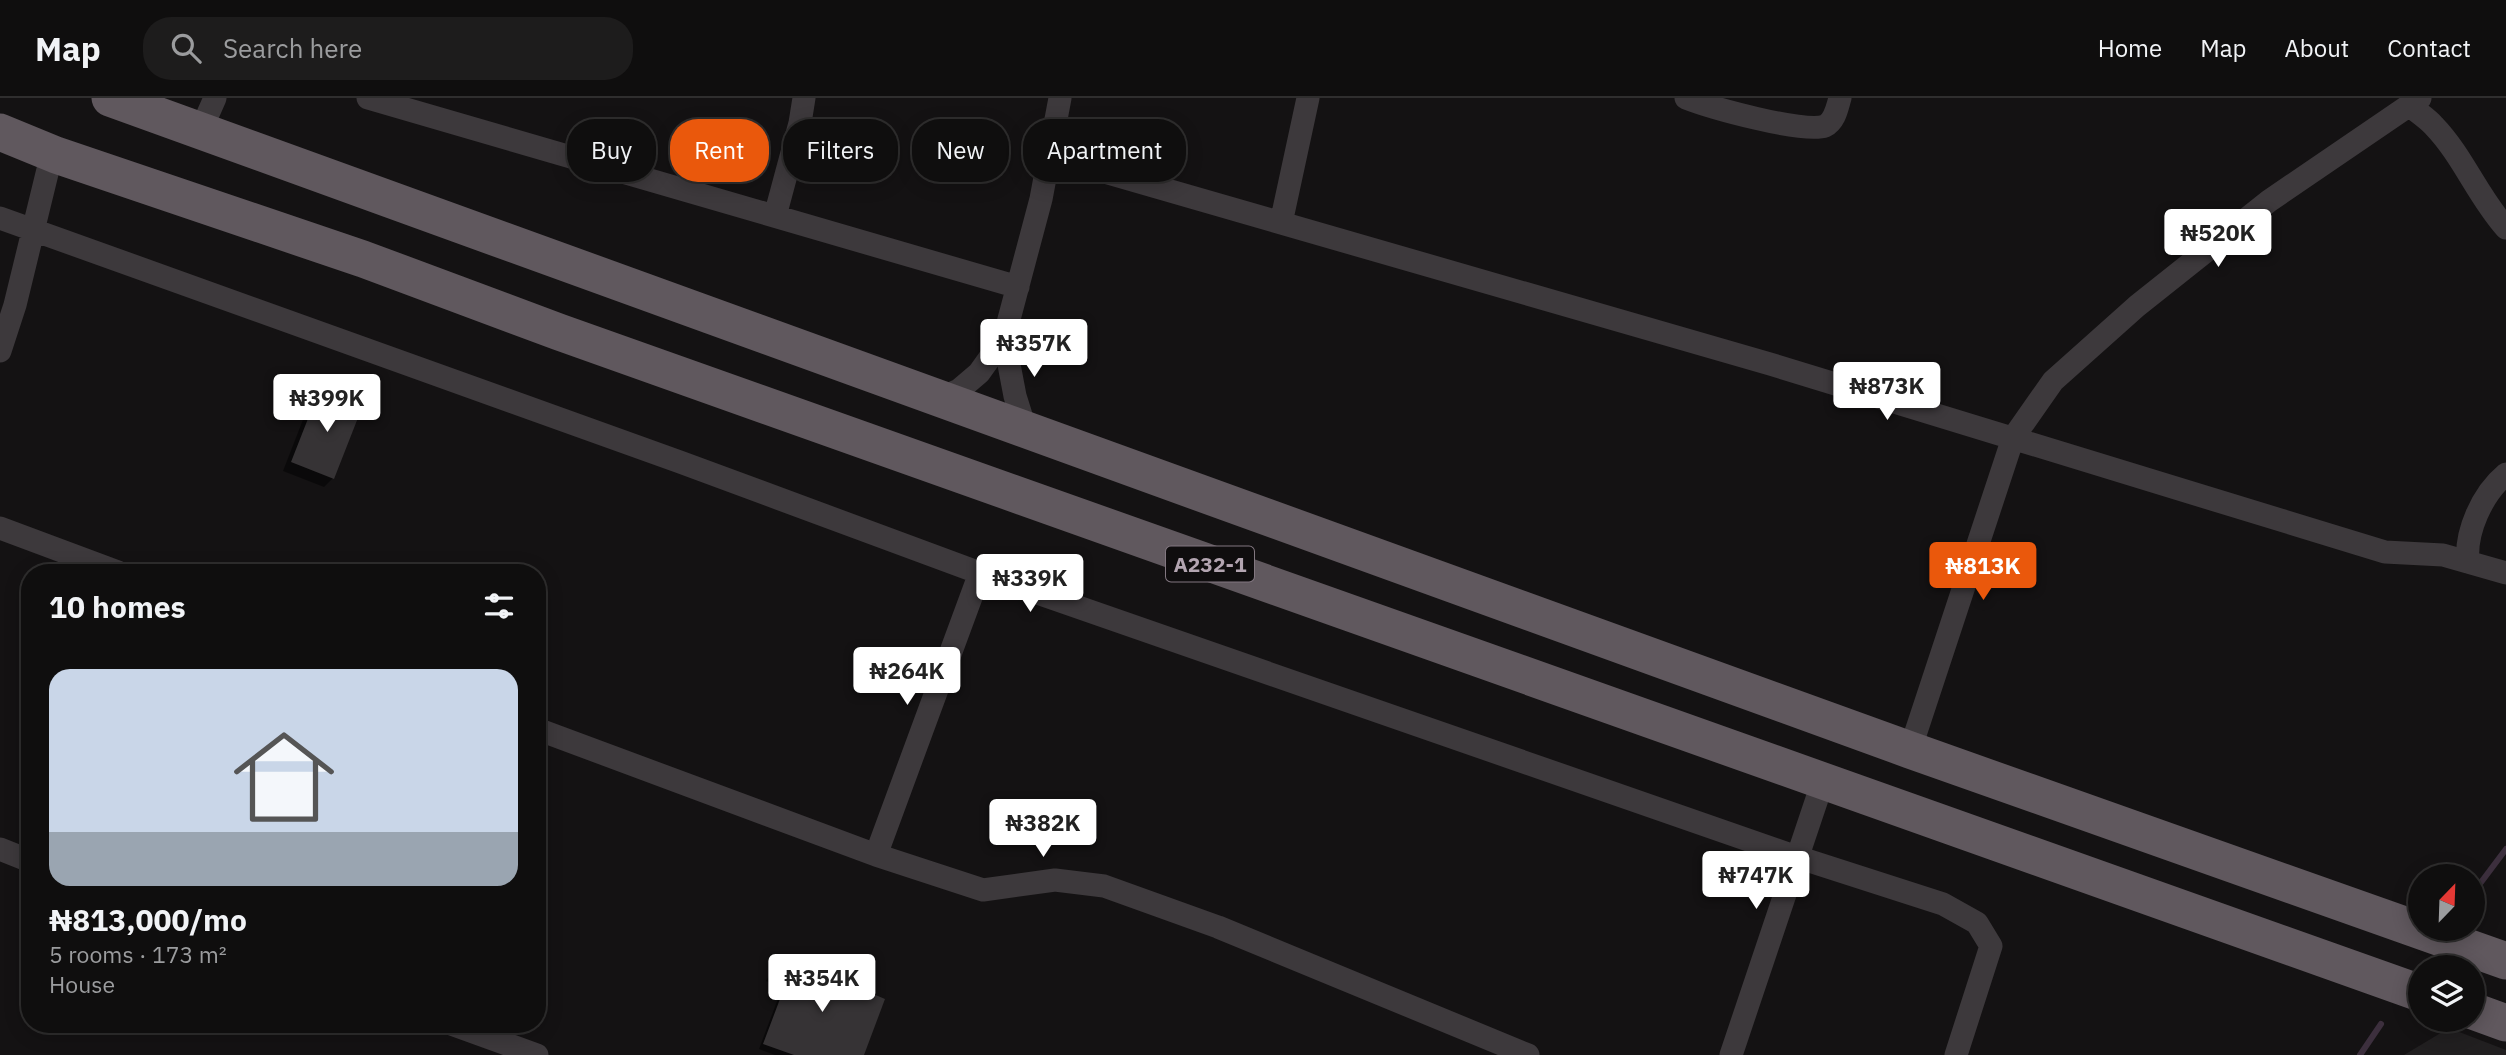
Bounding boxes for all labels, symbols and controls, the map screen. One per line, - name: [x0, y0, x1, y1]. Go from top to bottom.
- search box: [143, 17, 633, 80]
- text: Map: [35, 27, 101, 70]
- icon: search: [167, 29, 205, 67]
- text: Search here: [223, 31, 362, 65]
- text: Home: [2098, 32, 2162, 64]
- text: Map: [2200, 32, 2246, 64]
- text: About: [2284, 32, 2349, 64]
- text: Contact: [2387, 32, 2471, 64]
- chip: Buy: [567, 119, 656, 182]
- chip: Rent: [670, 119, 769, 182]
- chip: Filters: [783, 119, 898, 182]
- chip: New: [912, 119, 1009, 182]
- chip: Apartment: [1023, 119, 1186, 182]
- pin: ₦520K: [2169, 209, 2267, 269]
- text: ₦520K: [2180, 217, 2256, 247]
- pin: ₦357K: [985, 320, 1083, 379]
- text: ₦357K: [996, 327, 1072, 357]
- pin: ₦873K: [1838, 362, 1936, 422]
- text: ₦873K: [1849, 370, 1925, 400]
- pin: ₦399K: [278, 374, 376, 434]
- text: ₦399K: [289, 382, 365, 412]
- pin: ₦813K: [1934, 542, 2032, 602]
- road number: A232-1: [1166, 546, 1254, 582]
- text: ₦813K: [1945, 550, 2021, 580]
- pin: ₦339K: [981, 554, 1079, 614]
- text: ₦339K: [992, 562, 1068, 592]
- text: 10 homes: [49, 587, 186, 626]
- icon: filters: [480, 587, 518, 625]
- pin: ₦264K: [858, 648, 956, 707]
- text: ₦264K: [869, 655, 945, 685]
- icon: home: [221, 714, 347, 840]
- pin: ₦382K: [994, 800, 1092, 859]
- text: ₦382K: [1005, 807, 1081, 837]
- pin: ₦747K: [1707, 852, 1805, 911]
- text: ₦747K: [1718, 859, 1794, 889]
- north arrow: [2408, 864, 2485, 942]
- map controls: [2408, 864, 2485, 1032]
- text: ₦813,000/mo: [49, 900, 247, 939]
- text: 5 rooms · 173 m²: [49, 939, 227, 969]
- pin: ₦354K: [773, 954, 871, 1014]
- button: layers: [2408, 955, 2485, 1032]
- text: ₦354K: [784, 962, 860, 992]
- text: House: [49, 969, 115, 999]

